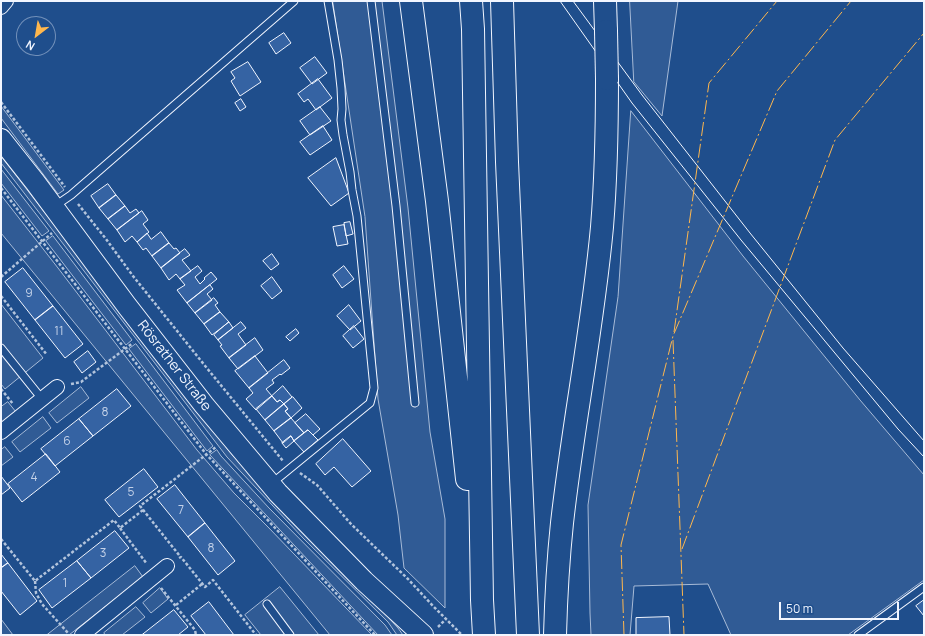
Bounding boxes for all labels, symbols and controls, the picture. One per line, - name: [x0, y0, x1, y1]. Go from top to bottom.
- north arrow: [16, 16, 56, 56]
- text: N: [23, 37, 37, 54]
- house number: 9: [25, 287, 33, 301]
- street label: Rösrather Straße: [133, 317, 215, 415]
- house number: 11: [54, 325, 64, 339]
- house number: 8: [102, 406, 108, 420]
- house number: 6: [63, 435, 71, 449]
- house number: 4: [30, 471, 38, 485]
- house number: 5: [128, 486, 134, 500]
- house number: 7: [178, 504, 184, 518]
- house number: 8: [208, 542, 214, 556]
- house number: 3: [100, 547, 106, 561]
- house number: 1: [63, 577, 67, 591]
- scale bar: [781, 594, 901, 620]
- text: 50 m: [786, 600, 813, 617]

